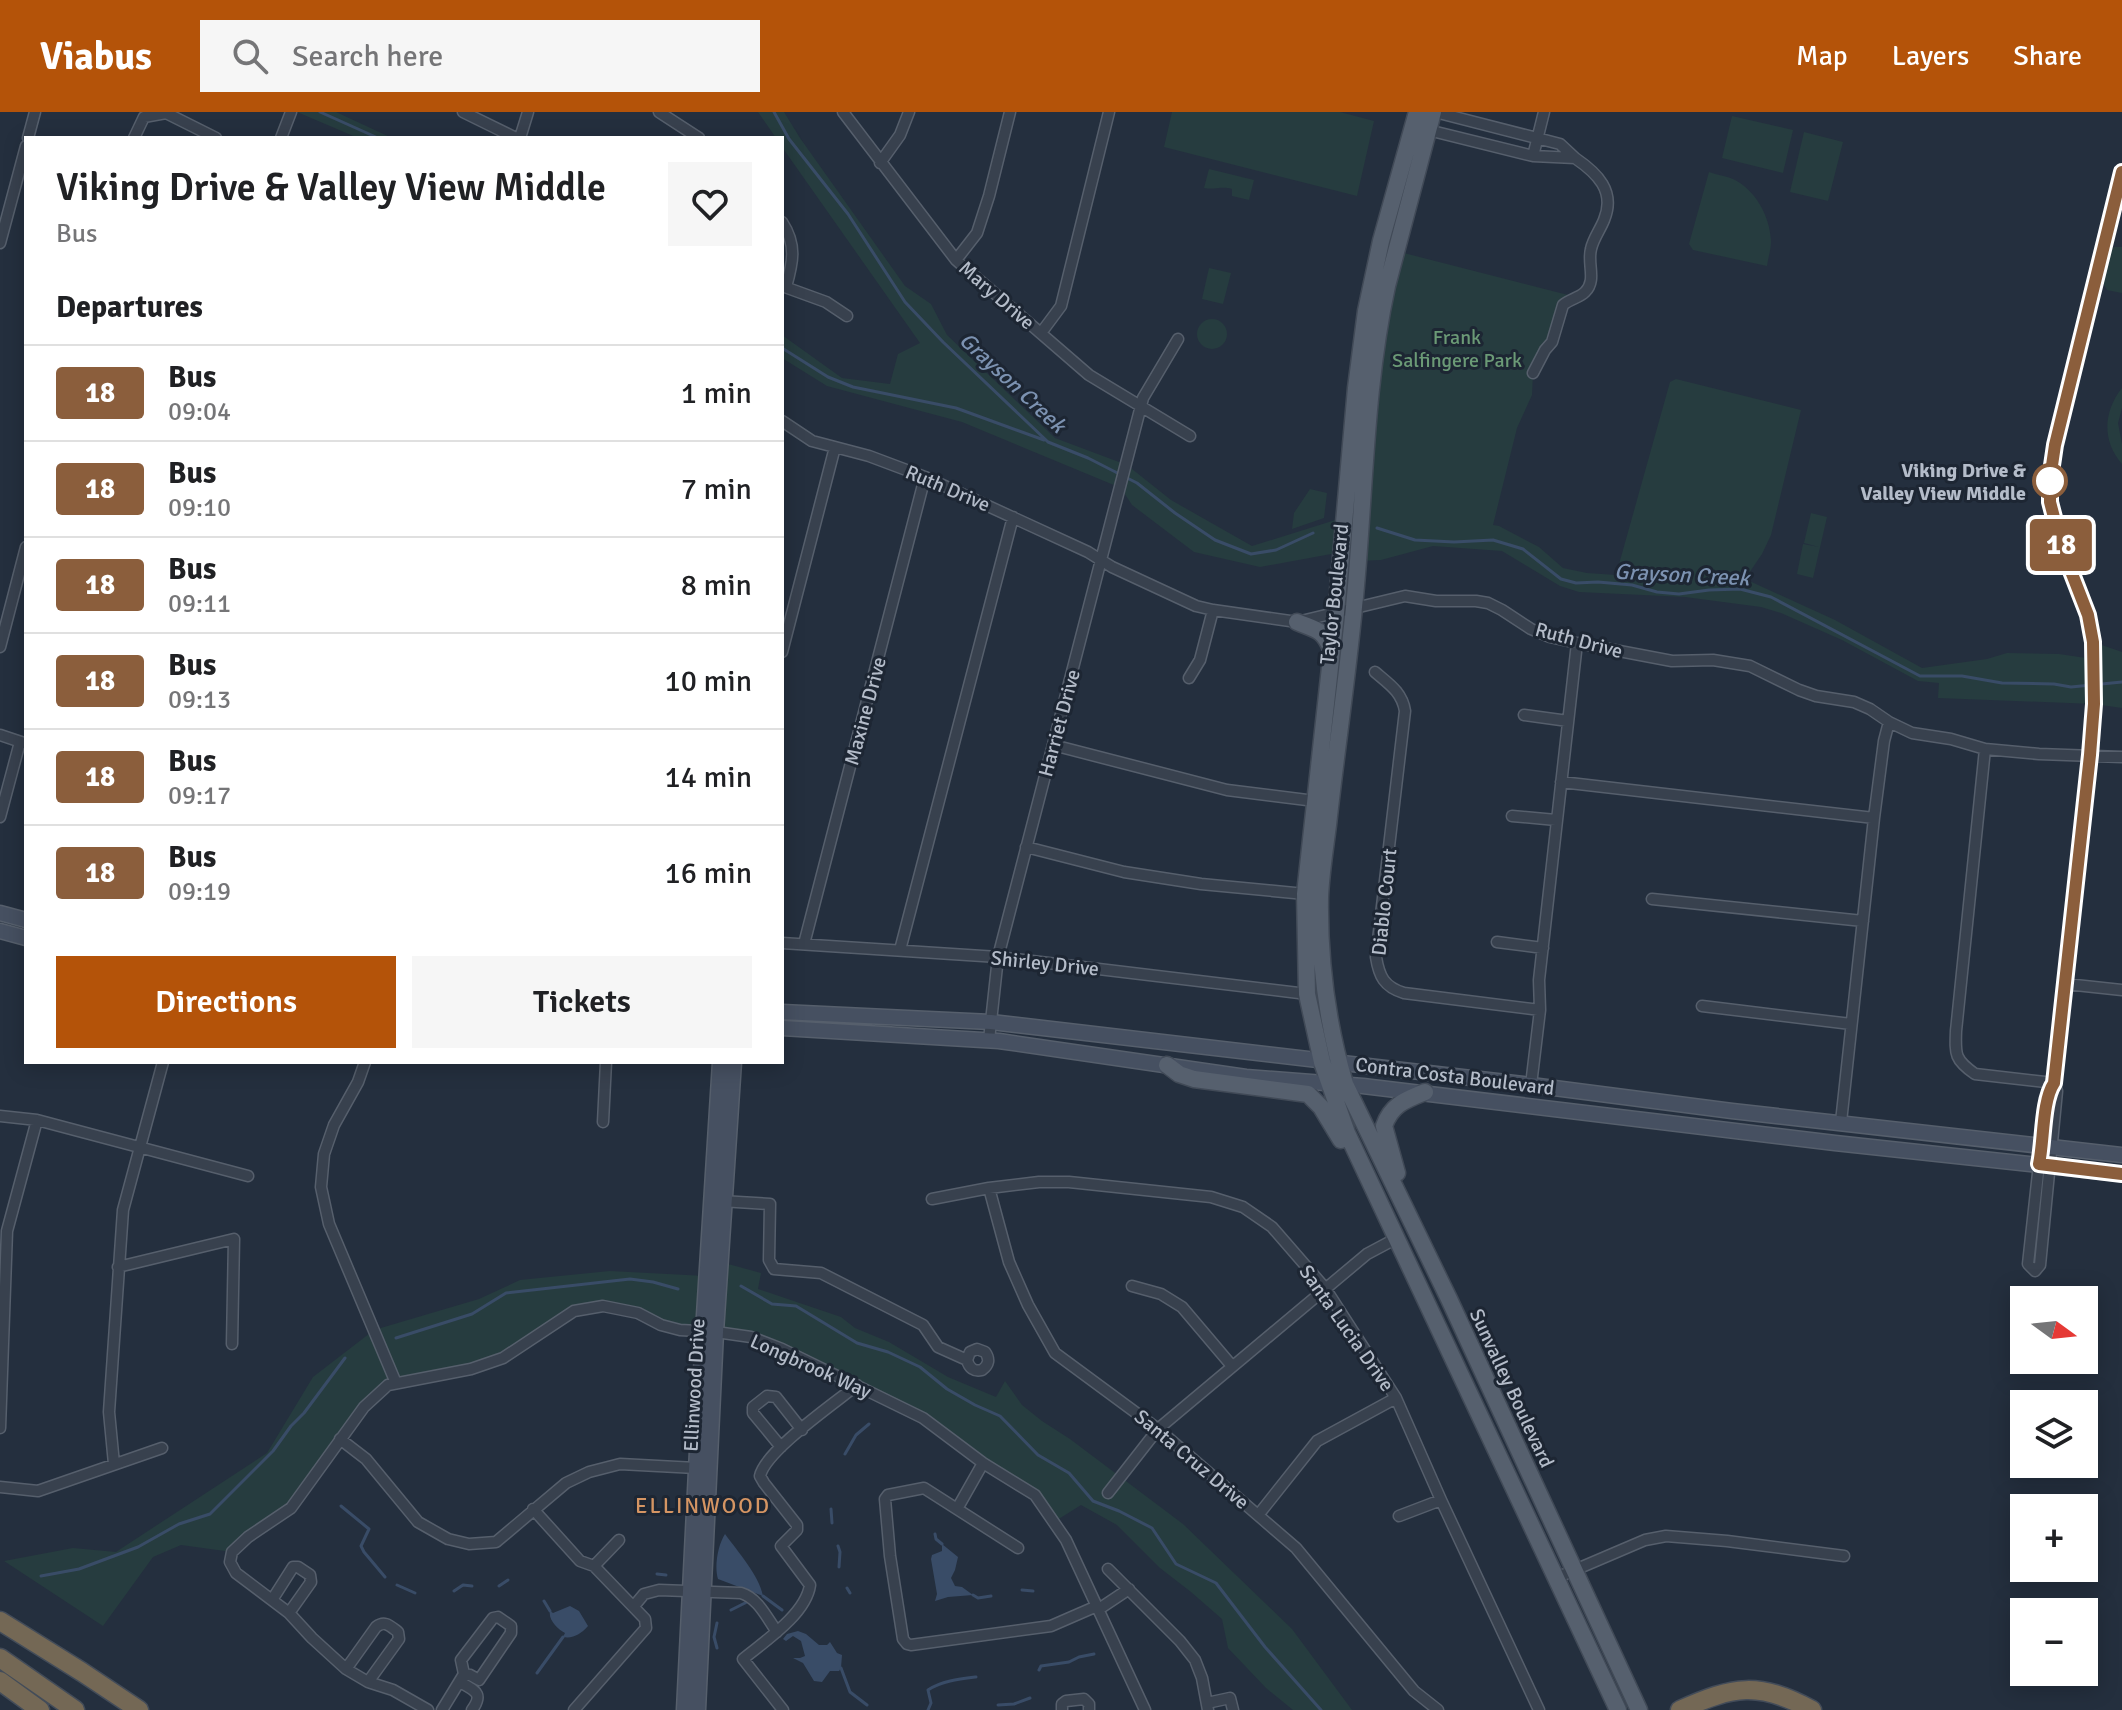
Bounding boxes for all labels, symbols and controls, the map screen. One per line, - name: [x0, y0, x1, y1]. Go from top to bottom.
- search box: [200, 20, 760, 92]
- text: Viabus: [40, 33, 152, 80]
- icon: search: [228, 34, 272, 78]
- text: Search here: [292, 38, 443, 75]
- text: Map: [1796, 39, 1848, 73]
- text: Layers: [1892, 39, 1969, 73]
- text: Share: [2013, 39, 2082, 73]
- button: heart: [668, 162, 752, 246]
- text: Viking Drive & Valley View Middle: [56, 164, 606, 211]
- text: Bus: [56, 218, 97, 250]
- street label: Mary Drive: [954, 256, 1040, 335]
- text: Departures: [56, 289, 203, 326]
- park label: Frank Salfingere Park: [1392, 325, 1522, 373]
- water label: Grayson Creek: [954, 326, 1073, 440]
- text: Bus: [168, 359, 216, 396]
- text: 1 min: [681, 375, 752, 412]
- text: 18: [85, 376, 115, 410]
- text: 09:04: [168, 396, 231, 428]
- text: Bus: [168, 455, 216, 492]
- place label: Viking Drive & Valley View Middle: [1861, 458, 2027, 506]
- street label: Ruth Drive: [902, 459, 994, 517]
- marker: Viking Drive & Valley View Middle: [2033, 464, 2067, 498]
- text: 7 min: [681, 471, 752, 508]
- text: 18: [85, 472, 115, 506]
- text: 09:10: [168, 492, 231, 524]
- line badge: 18: [2025, 519, 2097, 571]
- street label: Taylor Boulevard: [1315, 522, 1354, 666]
- text: 18: [2046, 528, 2076, 562]
- text: Bus: [168, 551, 216, 588]
- water label: Grayson Creek: [1614, 557, 1752, 592]
- text: 8 min: [681, 567, 752, 604]
- text: 18: [85, 568, 115, 602]
- text: 09:11: [168, 588, 231, 620]
- street label: Ruth Drive: [1532, 617, 1625, 664]
- text: Bus: [168, 647, 216, 684]
- street label: Maxine Drive: [839, 654, 892, 768]
- text: 10 min: [665, 663, 752, 700]
- text: 18: [85, 664, 115, 698]
- street label: Harriet Drive: [1033, 667, 1086, 780]
- text: 09:13: [168, 684, 231, 716]
- text: Bus: [168, 743, 216, 780]
- text: 14 min: [665, 759, 752, 796]
- text: 18: [85, 760, 115, 794]
- text: 09:17: [168, 780, 231, 812]
- text: Bus: [168, 839, 216, 876]
- street label: Diablo Court: [1366, 847, 1403, 957]
- text: 16 min: [665, 855, 752, 892]
- text: 18: [85, 856, 115, 890]
- text: 09:19: [168, 876, 231, 908]
- street label: Shirley Drive: [990, 945, 1100, 982]
- button: Directions: [56, 956, 396, 1048]
- button: Tickets: [412, 956, 752, 1048]
- street label: Contra Costa Boulevard: [1354, 1052, 1556, 1101]
- street label: Santa Lucia Drive: [1294, 1260, 1400, 1396]
- north arrow: [2010, 1286, 2098, 1374]
- map controls: [2010, 1286, 2098, 1686]
- street label: Sunvalley Boulevard: [1464, 1305, 1559, 1472]
- street label: Ellinwood Drive: [679, 1318, 710, 1452]
- street label: Longbrook Way: [746, 1329, 876, 1405]
- button: layers: [2010, 1390, 2098, 1478]
- street label: Santa Cruz Drive: [1129, 1404, 1254, 1515]
- district label: ELLINWOOD: [635, 1492, 771, 1519]
- button: +: [2010, 1494, 2098, 1582]
- button: −: [2010, 1598, 2098, 1686]

